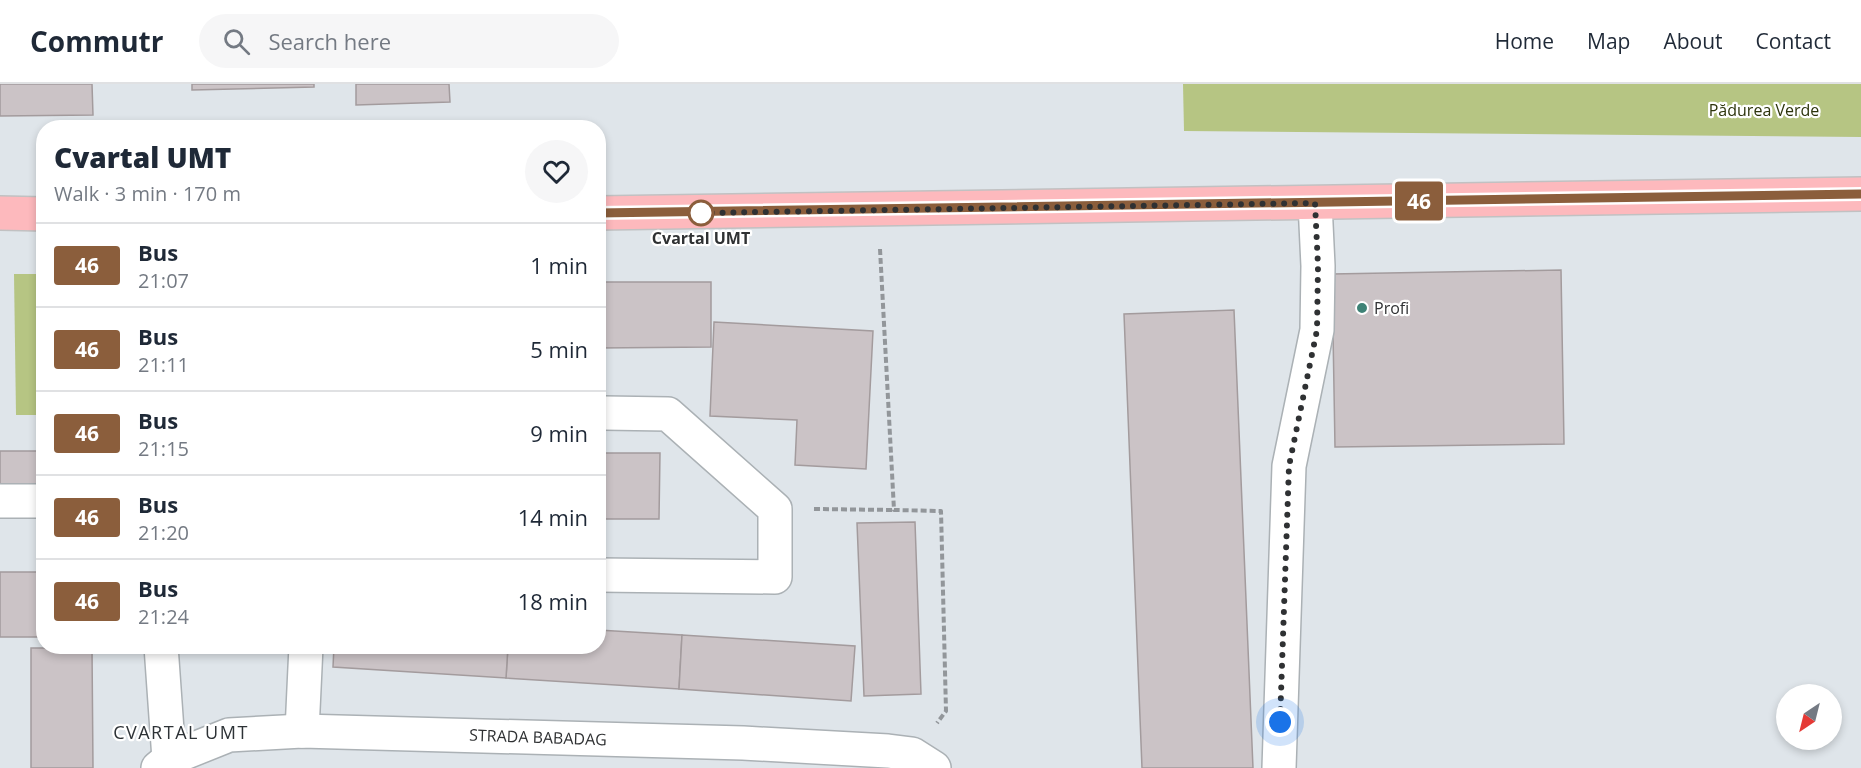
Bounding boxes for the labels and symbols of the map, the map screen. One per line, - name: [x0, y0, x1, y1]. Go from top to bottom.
- park label: Pădurea Verde: [1709, 99, 1819, 121]
- line badge: 46: [1392, 182, 1446, 220]
- marker: Cvartal UMT: [688, 200, 714, 226]
- place label: Cvartal UMT: [652, 227, 750, 249]
- place label: Profi: [1374, 297, 1409, 319]
- marker: Profi: [1355, 301, 1369, 315]
- north arrow: [1776, 684, 1842, 750]
- your location: [1265, 707, 1295, 737]
- district label: CVARTAL UMT: [113, 720, 249, 744]
- street label: STRADA BABADAG: [469, 724, 607, 750]

